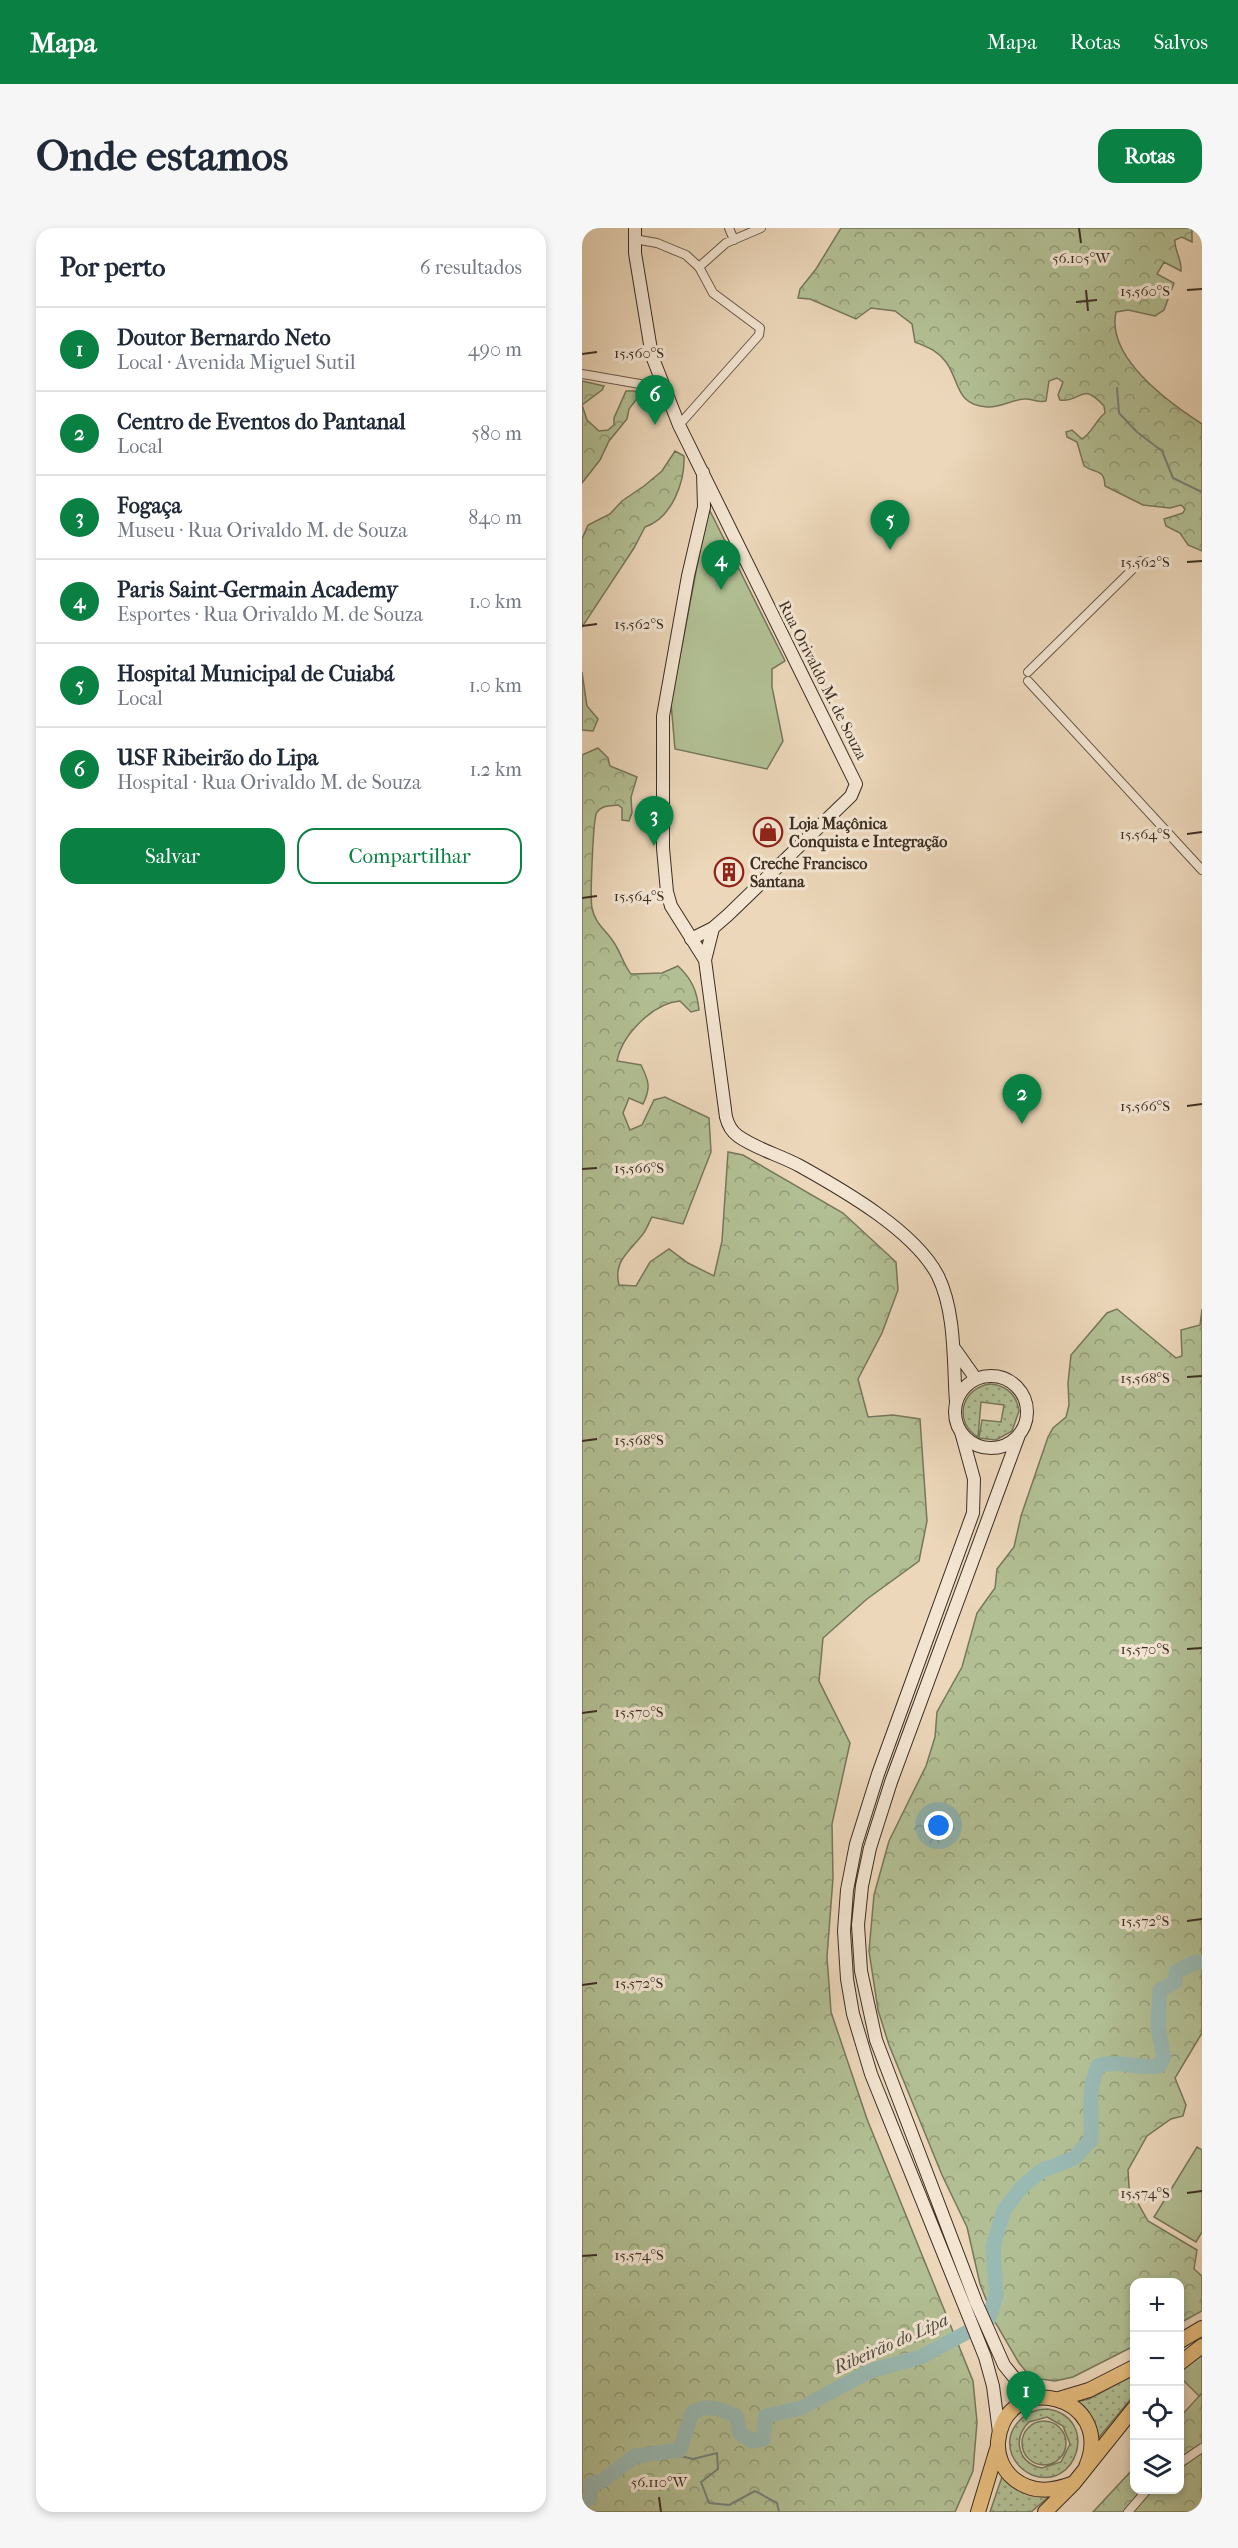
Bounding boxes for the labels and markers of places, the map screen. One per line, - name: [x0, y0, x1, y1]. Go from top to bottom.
- pin: 6: [636, 376, 674, 425]
- pin: 5: [870, 500, 910, 550]
- pin: 4: [702, 540, 740, 590]
- pin: 3: [634, 796, 674, 846]
- place label: Loja Maçônica Conquista e Integração: [789, 814, 947, 852]
- shop icon: Loja Maçônica Conquista e Integração: [752, 816, 784, 848]
- place label: Creche Francisco Santana: [750, 854, 867, 891]
- building icon: Creche Francisco Santana: [713, 856, 745, 888]
- pin: 2: [1002, 1074, 1042, 1124]
- pin: 1: [1006, 2372, 1046, 2421]

